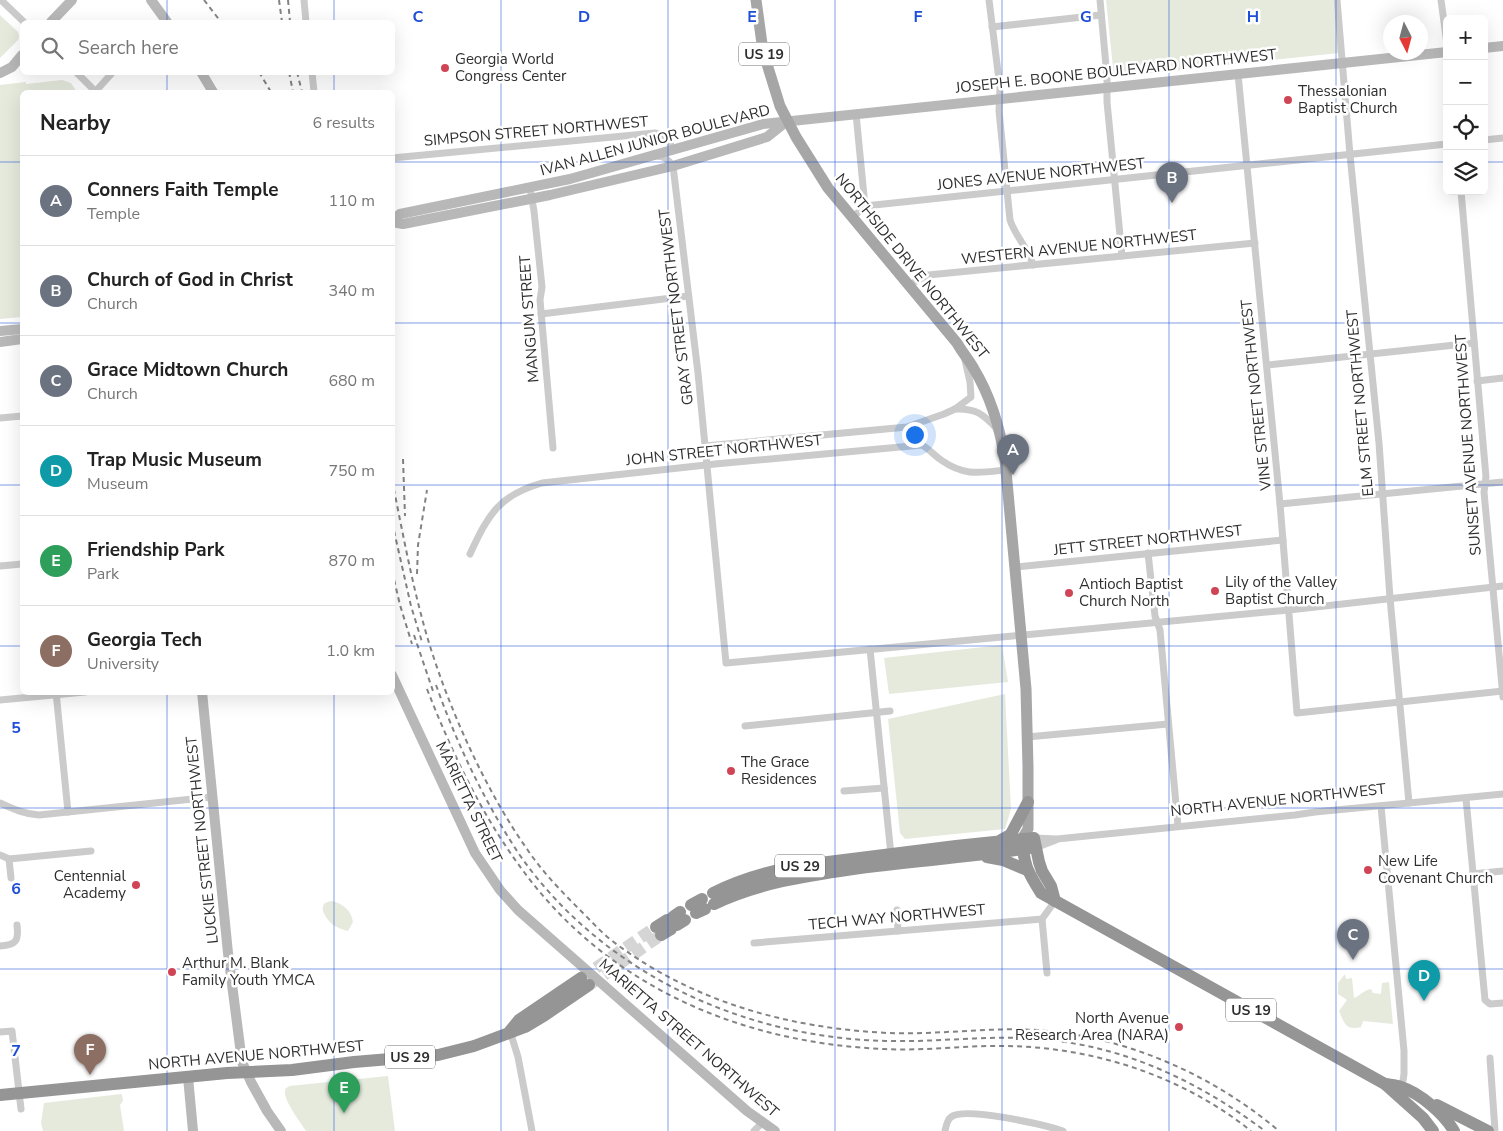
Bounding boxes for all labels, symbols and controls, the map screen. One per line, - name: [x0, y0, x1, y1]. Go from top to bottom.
- text: C: [413, 6, 424, 28]
- text: D: [578, 6, 590, 28]
- text: E: [747, 6, 757, 28]
- text: F: [914, 6, 923, 28]
- text: G: [1080, 6, 1092, 28]
- text: H: [1247, 6, 1259, 28]
- north arrow: [1383, 15, 1428, 60]
- map controls: [1443, 15, 1488, 195]
- button: +: [1443, 15, 1488, 60]
- search box: [20, 20, 395, 75]
- icon: search: [38, 34, 66, 62]
- text: Search here: [78, 35, 179, 61]
- road number: US 19: [739, 42, 789, 66]
- street label: JOSEPH E. BOONE BOULEVARD NORTHWEST: [953, 44, 1278, 98]
- place label: Georgia World Congress Center: [455, 49, 567, 86]
- button: −: [1443, 60, 1488, 105]
- marker: Georgia World Congress Center: [439, 62, 451, 74]
- place label: Thessalonian Baptist Church: [1298, 81, 1398, 118]
- marker: Thessalonian Baptist Church: [1282, 94, 1294, 106]
- street label: IVAN ALLEN JUNIOR BOULEVARD: [538, 100, 772, 180]
- button: locate: [1443, 105, 1488, 150]
- text: Nearby: [40, 109, 110, 137]
- street label: SIMPSON STREET NORTHWEST: [423, 111, 649, 151]
- text: 6 results: [313, 112, 375, 134]
- button: layers: [1443, 150, 1488, 195]
- street label: JONES AVENUE NORTHWEST: [935, 153, 1146, 195]
- pin: B: [1156, 162, 1188, 203]
- street label: NORTHSIDE DRIVE NORTHWEST: [831, 169, 993, 363]
- text: Conners Faith Temple: [87, 177, 278, 203]
- text: A: [50, 190, 62, 212]
- text: 110 m: [328, 190, 375, 212]
- text: Temple: [87, 203, 140, 225]
- street label: GRAY STREET NORTHWEST: [654, 208, 698, 406]
- street label: WESTERN AVENUE NORTHWEST: [960, 225, 1198, 269]
- street label: MANGUM STREET: [515, 255, 543, 383]
- text: Church of God in Christ: [87, 267, 293, 293]
- text: B: [50, 280, 62, 302]
- text: 340 m: [328, 280, 375, 302]
- text: Church: [87, 293, 138, 315]
- street label: VINE STREET NORTHWEST: [1236, 298, 1276, 493]
- street label: ELM STREET NORTHWEST: [1342, 309, 1378, 497]
- street label: SUNSET AVENUE NORTHWEST: [1450, 334, 1486, 556]
- text: Grace Midtown Church: [87, 357, 288, 383]
- text: C: [51, 370, 61, 392]
- text: 680 m: [328, 370, 375, 392]
- text: Church: [87, 383, 138, 405]
- your location: [902, 422, 928, 448]
- street label: JOHN STREET NORTHWEST: [624, 430, 823, 470]
- pin: A: [997, 434, 1029, 475]
- text: Trap Music Museum: [87, 447, 262, 473]
- text: D: [50, 460, 62, 482]
- text: 750 m: [328, 460, 375, 482]
- text: Museum: [87, 473, 149, 495]
- street label: JETT STREET NORTHWEST: [1052, 520, 1243, 560]
- text: Friendship Park: [87, 537, 224, 563]
- text: E: [51, 550, 61, 572]
- text: 870 m: [328, 550, 375, 572]
- text: Park: [87, 563, 119, 585]
- place label: Lily of the Valley Baptist Church: [1225, 572, 1337, 609]
- place label: Antioch Baptist Church North: [1079, 574, 1183, 611]
- marker: Lily of the Valley Baptist Church: [1209, 585, 1221, 597]
- marker: Antioch Baptist Church North: [1063, 587, 1075, 599]
- text: Georgia Tech: [87, 627, 202, 653]
- text: F: [52, 640, 61, 662]
- text: 1.0 km: [326, 640, 375, 662]
- text: University: [87, 653, 159, 675]
- text: 5: [11, 717, 21, 739]
- street label: LUCKIE STREET NORTHWEST: [181, 735, 223, 945]
- street label: MARIETTA STREET: [431, 738, 507, 866]
- place label: The Grace Residences: [741, 752, 817, 789]
- marker: The Grace Residences: [725, 765, 737, 777]
- street label: NORTH AVENUE NORTHWEST: [1169, 779, 1387, 821]
- place label: New Life Covenant Church: [1378, 851, 1493, 888]
- road number: US 29: [775, 854, 825, 878]
- marker: New Life Covenant Church: [1362, 864, 1374, 876]
- place label: Centennial Academy: [54, 866, 127, 903]
- text: 6: [11, 878, 21, 900]
- marker: Centennial Academy: [130, 879, 142, 891]
- street label: TECH WAY NORTHWEST: [808, 899, 986, 935]
- pin: C: [1337, 919, 1369, 960]
- place label: Arthur M. Blank Family Youth YMCA: [182, 953, 315, 990]
- street label: MARIETTA STREET NORTHWEST: [595, 954, 783, 1122]
- pin: D: [1408, 960, 1440, 1001]
- marker: Arthur M. Blank Family Youth YMCA: [166, 966, 178, 978]
- road number: US 19: [1226, 998, 1276, 1022]
- place label: North Avenue Research Area (NARA): [1015, 1008, 1169, 1045]
- marker: North Avenue Research Area (NARA): [1173, 1021, 1185, 1033]
- pin: F: [74, 1034, 106, 1075]
- street label: NORTH AVENUE NORTHWEST: [147, 1036, 365, 1074]
- text: 7: [11, 1040, 21, 1062]
- road number: US 29: [385, 1046, 435, 1068]
- pin: E: [328, 1072, 360, 1113]

